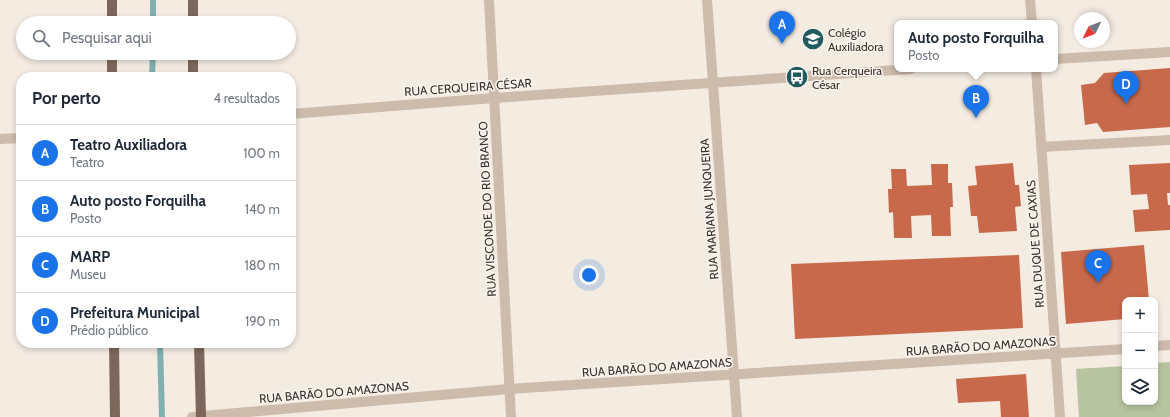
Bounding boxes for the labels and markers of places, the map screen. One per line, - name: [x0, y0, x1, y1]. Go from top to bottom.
- pin: A: [769, 11, 795, 44]
- place label: Colégio Auxiliadora: [828, 25, 884, 54]
- school or university icon: Colégio Auxiliadora: [800, 26, 826, 52]
- place label: Rua Cerqueira César: [812, 63, 882, 92]
- bus stop icon: Rua Cerqueira César: [784, 64, 810, 90]
- pin: D: [1113, 71, 1139, 104]
- pin: B: [963, 85, 989, 118]
- pin: C: [1085, 250, 1111, 283]

